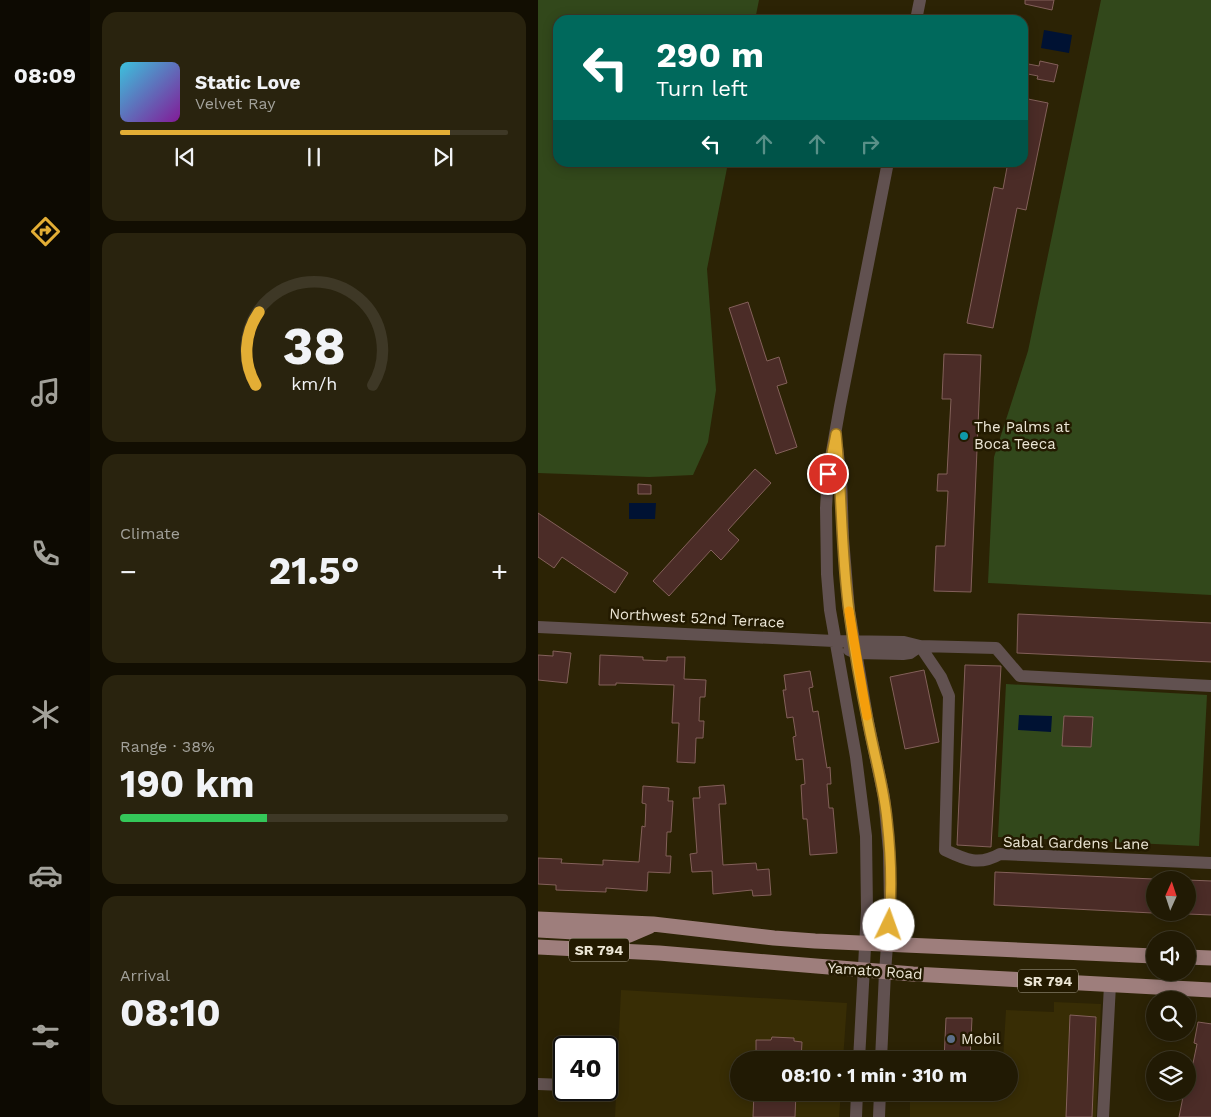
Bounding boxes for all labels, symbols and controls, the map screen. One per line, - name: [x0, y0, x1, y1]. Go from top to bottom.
- text: 290 m: [656, 34, 764, 76]
- icon: left: [573, 35, 638, 100]
- text: 08:09: [14, 63, 76, 88]
- text: Static Love: [195, 71, 300, 94]
- text: Turn left: [656, 76, 748, 101]
- text: Velvet Ray: [195, 94, 275, 113]
- icon: left: [697, 130, 725, 158]
- icon: ahead: [750, 130, 778, 158]
- icon: ahead: [803, 130, 831, 158]
- icon: right: [856, 130, 884, 158]
- icon: previous: [171, 143, 199, 171]
- icon: pause: [300, 143, 328, 171]
- icon: next: [429, 143, 457, 171]
- icon: directions: [28, 214, 63, 249]
- text: 38: [282, 316, 346, 377]
- text: km/h: [291, 373, 337, 394]
- icon: music: [28, 375, 63, 410]
- place label: The Palms at Boca Teeca: [974, 418, 1071, 453]
- marker: The Palms at Boca Teeca: [958, 430, 970, 442]
- pin: [807, 453, 849, 495]
- icon: arrive: [814, 460, 842, 488]
- text: Climate: [120, 524, 180, 543]
- icon: phone: [28, 536, 63, 571]
- text: 21.5°: [268, 549, 360, 593]
- text: −: [120, 555, 137, 588]
- text: +: [491, 555, 508, 588]
- street label: Northwest 52nd Terrace: [609, 604, 785, 632]
- icon: climate: [28, 697, 63, 732]
- text: Range · 38%: [120, 737, 215, 756]
- text: 190 km: [120, 762, 255, 806]
- street label: Sabal Gardens Lane: [1003, 833, 1149, 853]
- icon: car: [28, 858, 63, 893]
- north arrow: [1146, 871, 1196, 921]
- map controls: [1146, 871, 1196, 1101]
- position arrow: [862, 898, 914, 950]
- button: sound: [1146, 931, 1196, 981]
- road number: SR 794: [569, 938, 629, 962]
- street label: Yamato Road: [827, 959, 923, 983]
- text: Arrival: [120, 966, 170, 985]
- road number: SR 794: [1018, 969, 1078, 992]
- text: 08:10: [120, 991, 221, 1035]
- button: search: [1146, 991, 1196, 1041]
- icon: filters: [28, 1019, 63, 1054]
- place label: Mobil: [961, 1030, 1001, 1048]
- marker: Mobil: [945, 1033, 957, 1045]
- speed limit sign: 40: [553, 1036, 618, 1101]
- button: layers: [1146, 1051, 1196, 1101]
- text: 08:10 · 1 min · 310 m: [781, 1064, 967, 1087]

